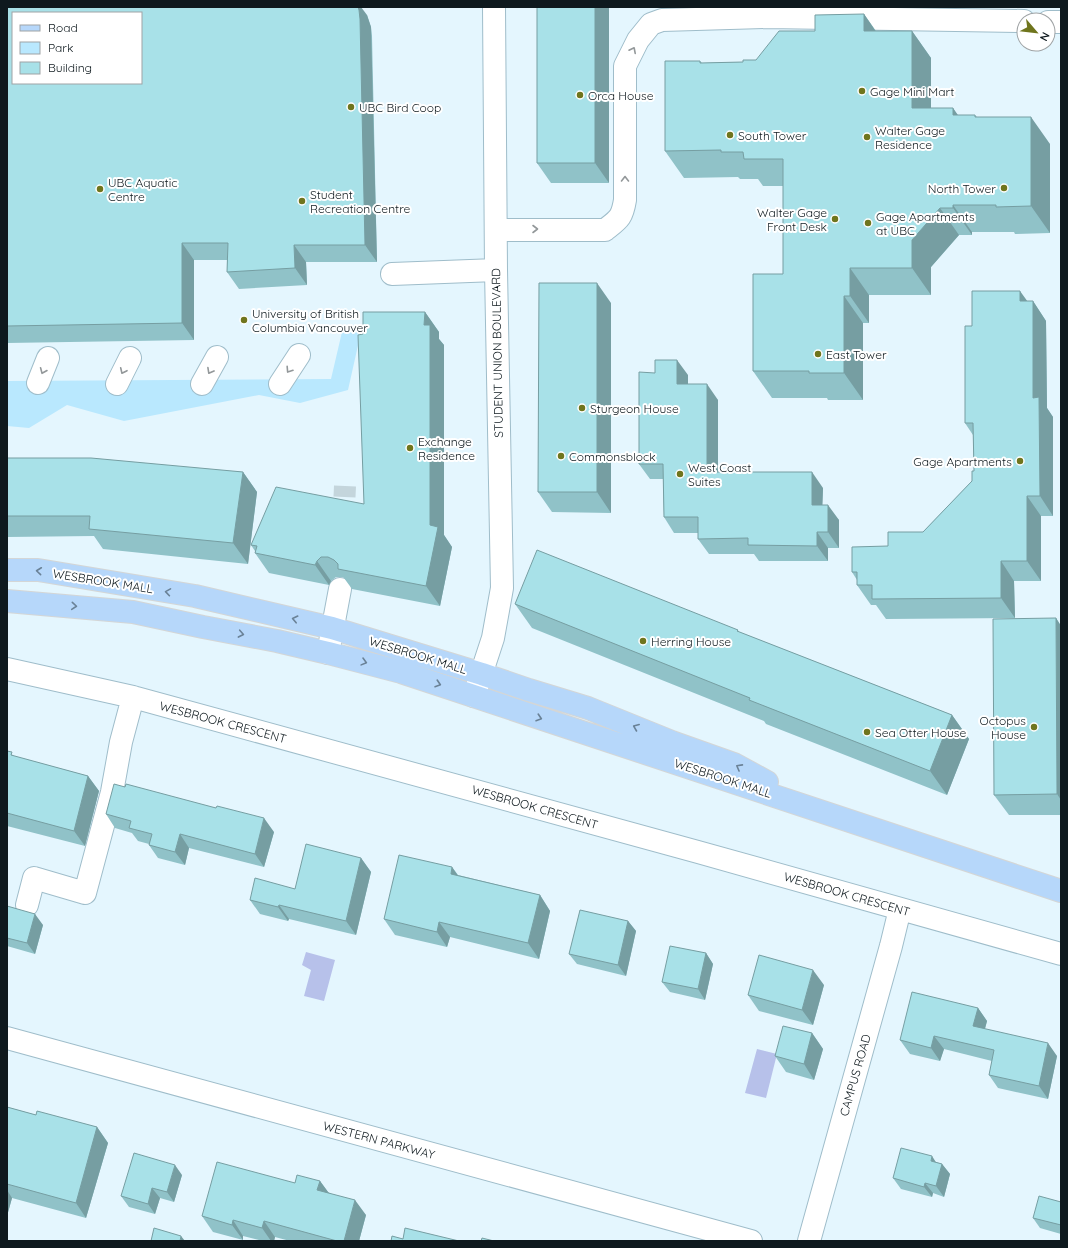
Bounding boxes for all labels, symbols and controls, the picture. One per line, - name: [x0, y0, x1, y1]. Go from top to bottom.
- legend: [12, 12, 142, 84]
- north arrow: [1016, 12, 1056, 52]
- text: Road: [48, 20, 78, 35]
- text: N: [1037, 30, 1053, 44]
- text: Park: [48, 40, 73, 55]
- one-way arrow: [628, 47, 636, 55]
- text: Building: [48, 60, 92, 75]
- place label: Gage Mini Mart: [870, 84, 954, 99]
- marker: Gage Mini Mart: [857, 86, 867, 96]
- place label: Orca House: [588, 88, 654, 103]
- marker: Orca House: [575, 90, 585, 100]
- place label: UBC Bird Coop: [359, 100, 441, 115]
- marker: UBC Bird Coop: [346, 102, 356, 112]
- place label: Walter Gage Residence: [875, 123, 945, 152]
- place label: South Tower: [738, 128, 807, 143]
- marker: South Tower: [725, 130, 735, 140]
- marker: Walter Gage Residence: [862, 132, 872, 142]
- place label: UBC Aquatic Centre: [108, 175, 177, 204]
- one-way arrow: [621, 176, 629, 182]
- place label: North Tower: [928, 181, 996, 196]
- marker: North Tower: [999, 183, 1009, 193]
- marker: UBC Aquatic Centre: [95, 184, 105, 194]
- place label: Student Recreation Centre: [310, 187, 411, 216]
- marker: Student Recreation Centre: [297, 196, 307, 206]
- place label: Walter Gage Front Desk: [757, 205, 827, 234]
- place label: Gage Apartments at UBC: [876, 209, 975, 238]
- marker: Walter Gage Front Desk: [830, 214, 840, 224]
- marker: Gage Apartments at UBC: [863, 218, 873, 228]
- one-way arrow: [532, 225, 538, 234]
- street label: STUDENT UNION BOULEVARD: [488, 268, 506, 438]
- place label: University of British Columbia Vancouver: [252, 306, 368, 335]
- marker: University of British Columbia Vancouver: [239, 315, 249, 325]
- place label: East Tower: [826, 347, 887, 362]
- marker: East Tower: [813, 349, 823, 359]
- one-way arrow: [40, 366, 48, 374]
- one-way arrow: [120, 366, 128, 374]
- one-way arrow: [286, 366, 294, 373]
- one-way arrow: [207, 367, 215, 374]
- place label: Sturgeon House: [590, 401, 679, 416]
- marker: Sturgeon House: [577, 403, 587, 413]
- place label: Exchange Residence: [418, 434, 475, 463]
- marker: Exchange Residence: [405, 443, 415, 453]
- place label: Commonsblock: [569, 449, 656, 464]
- marker: Commonsblock: [556, 451, 566, 461]
- place label: Gage Apartments: [913, 454, 1012, 469]
- marker: Gage Apartments: [1015, 456, 1025, 466]
- place label: West Coast Suites: [688, 460, 751, 489]
- marker: West Coast Suites: [675, 469, 685, 479]
- street label: WESBROOK MALL: [52, 566, 155, 596]
- one-way arrow: [36, 567, 42, 576]
- one-way arrow: [164, 588, 171, 596]
- one-way arrow: [71, 602, 77, 611]
- one-way arrow: [291, 616, 298, 624]
- one-way arrow: [238, 630, 244, 638]
- street label: WESBROOK MALL: [367, 633, 469, 677]
- place label: Herring House: [651, 634, 731, 649]
- marker: Herring House: [638, 636, 648, 646]
- one-way arrow: [360, 657, 367, 666]
- one-way arrow: [434, 679, 441, 688]
- street label: WESBROOK CRESCENT: [158, 698, 288, 746]
- one-way arrow: [536, 713, 543, 721]
- place label: Octopus House: [980, 713, 1026, 742]
- marker: Octopus House: [1029, 722, 1039, 732]
- one-way arrow: [633, 724, 640, 732]
- place label: Sea Otter House: [875, 725, 966, 740]
- marker: Sea Otter House: [862, 727, 872, 737]
- street label: WESBROOK MALL: [673, 755, 774, 801]
- one-way arrow: [736, 764, 743, 771]
- street label: WESBROOK CRESCENT: [470, 782, 600, 832]
- street label: WESBROOK CRESCENT: [782, 869, 912, 919]
- street label: CAMPUS ROAD: [836, 1032, 874, 1118]
- street label: WESTERN PARKWAY: [321, 1118, 437, 1162]

